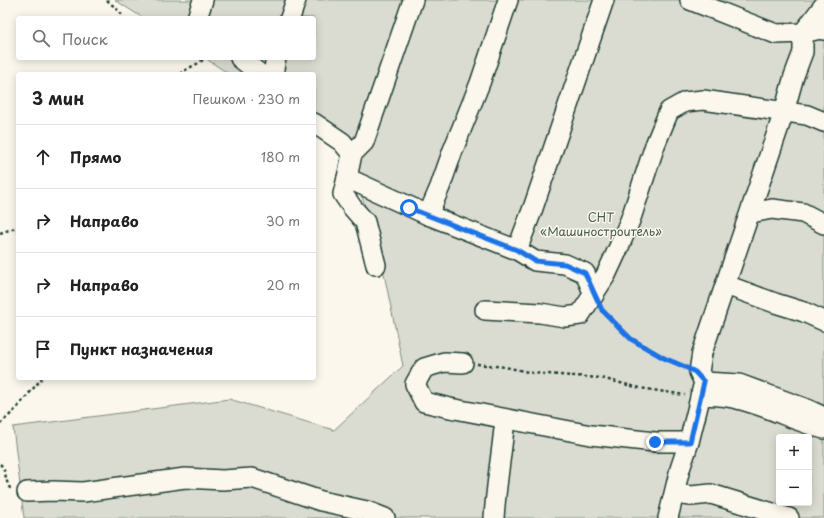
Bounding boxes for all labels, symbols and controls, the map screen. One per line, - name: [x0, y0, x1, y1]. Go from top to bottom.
- search box: [16, 16, 316, 60]
- icon: search: [30, 27, 52, 49]
- text: Поиск: [62, 27, 108, 50]
- text: 3 мин: [32, 85, 84, 111]
- text: Пешком · 230 m: [192, 89, 300, 108]
- text: Прямо: [70, 145, 121, 168]
- icon: ahead: [32, 146, 54, 168]
- text: 180 m: [261, 147, 300, 166]
- route start: [400, 199, 418, 217]
- park label: СНТ «Машиностроитель»: [540, 208, 662, 240]
- text: Направо: [70, 209, 139, 232]
- icon: right: [32, 210, 54, 232]
- text: 30 m: [266, 211, 300, 230]
- text: Направо: [70, 273, 139, 296]
- icon: right: [32, 274, 54, 296]
- text: 20 m: [266, 275, 300, 294]
- text: Пункт назначения: [70, 337, 213, 360]
- icon: arrive: [32, 338, 54, 360]
- route end: [646, 433, 664, 451]
- map controls: [776, 434, 812, 506]
- button: +: [776, 434, 812, 470]
- button: −: [776, 470, 812, 506]

